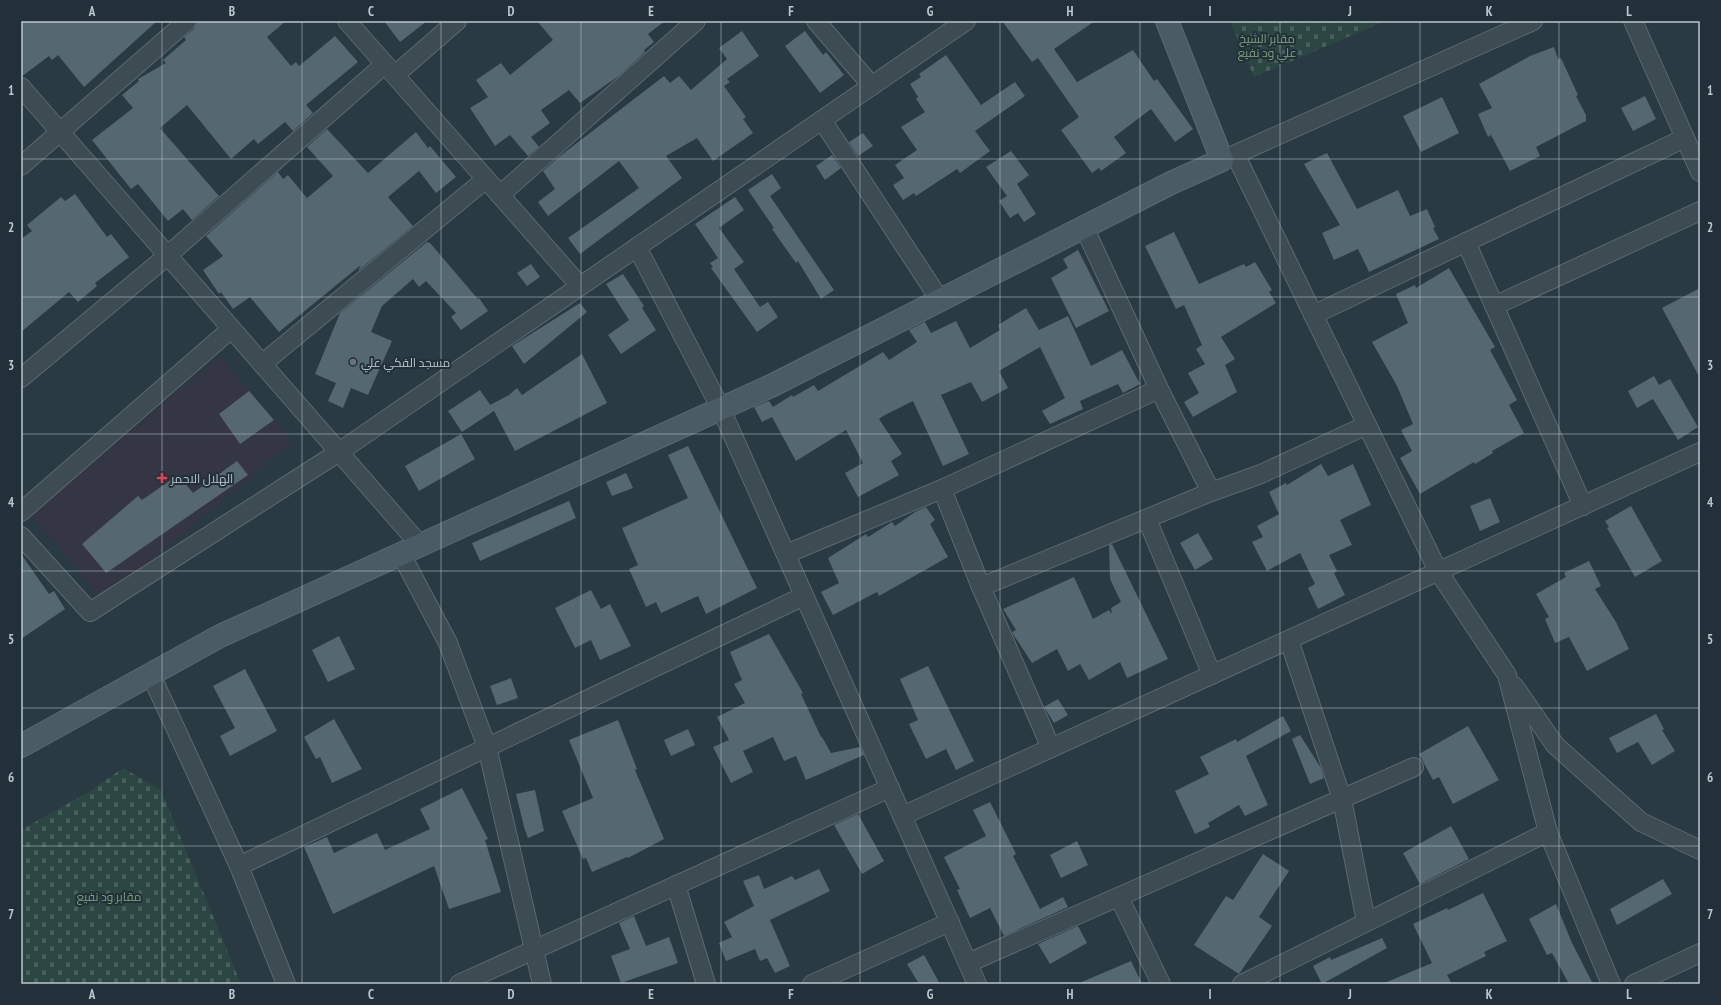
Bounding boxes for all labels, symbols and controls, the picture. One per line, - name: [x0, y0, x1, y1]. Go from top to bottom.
- text: A: [88, 3, 96, 20]
- text: B: [229, 3, 235, 20]
- text: C: [368, 3, 374, 20]
- text: D: [508, 3, 515, 20]
- text: E: [648, 3, 654, 20]
- text: F: [788, 3, 794, 20]
- text: G: [927, 3, 934, 20]
- text: H: [1067, 3, 1074, 20]
- text: I: [1208, 3, 1212, 20]
- text: J: [1347, 3, 1352, 20]
- text: K: [1486, 3, 1493, 20]
- text: L: [1626, 3, 1632, 20]
- park label: مقابر الشيخ علي ود نفيع: [1237, 31, 1297, 63]
- text: 1: [8, 82, 14, 99]
- text: 1: [1707, 82, 1713, 99]
- text: 2: [8, 219, 14, 236]
- text: 2: [1707, 219, 1713, 236]
- place label: مسجد الفكي علي: [361, 355, 450, 373]
- text: 3: [8, 357, 14, 374]
- marker: مسجد الفكي علي: [348, 357, 358, 367]
- text: 3: [1707, 357, 1713, 374]
- place label: الهلال الاحمر: [170, 471, 233, 486]
- marker: الهلال الاحمر: [156, 472, 168, 484]
- text: 4: [8, 494, 15, 511]
- text: 4: [1707, 494, 1714, 511]
- text: 5: [8, 631, 14, 648]
- text: 5: [1707, 631, 1713, 648]
- text: 6: [8, 769, 14, 786]
- text: 6: [1707, 769, 1713, 786]
- park label: مقابر ود نفيع: [76, 889, 142, 905]
- text: 7: [8, 906, 14, 923]
- text: 7: [1707, 906, 1713, 923]
- text: A: [88, 986, 96, 1003]
- text: B: [229, 986, 235, 1003]
- text: C: [368, 986, 374, 1003]
- text: D: [508, 986, 515, 1003]
- text: E: [648, 986, 654, 1003]
- text: F: [788, 986, 794, 1003]
- text: G: [927, 986, 934, 1003]
- text: H: [1067, 986, 1074, 1003]
- text: I: [1208, 986, 1212, 1003]
- text: J: [1347, 986, 1352, 1003]
- text: K: [1486, 986, 1493, 1003]
- text: L: [1626, 986, 1632, 1003]

